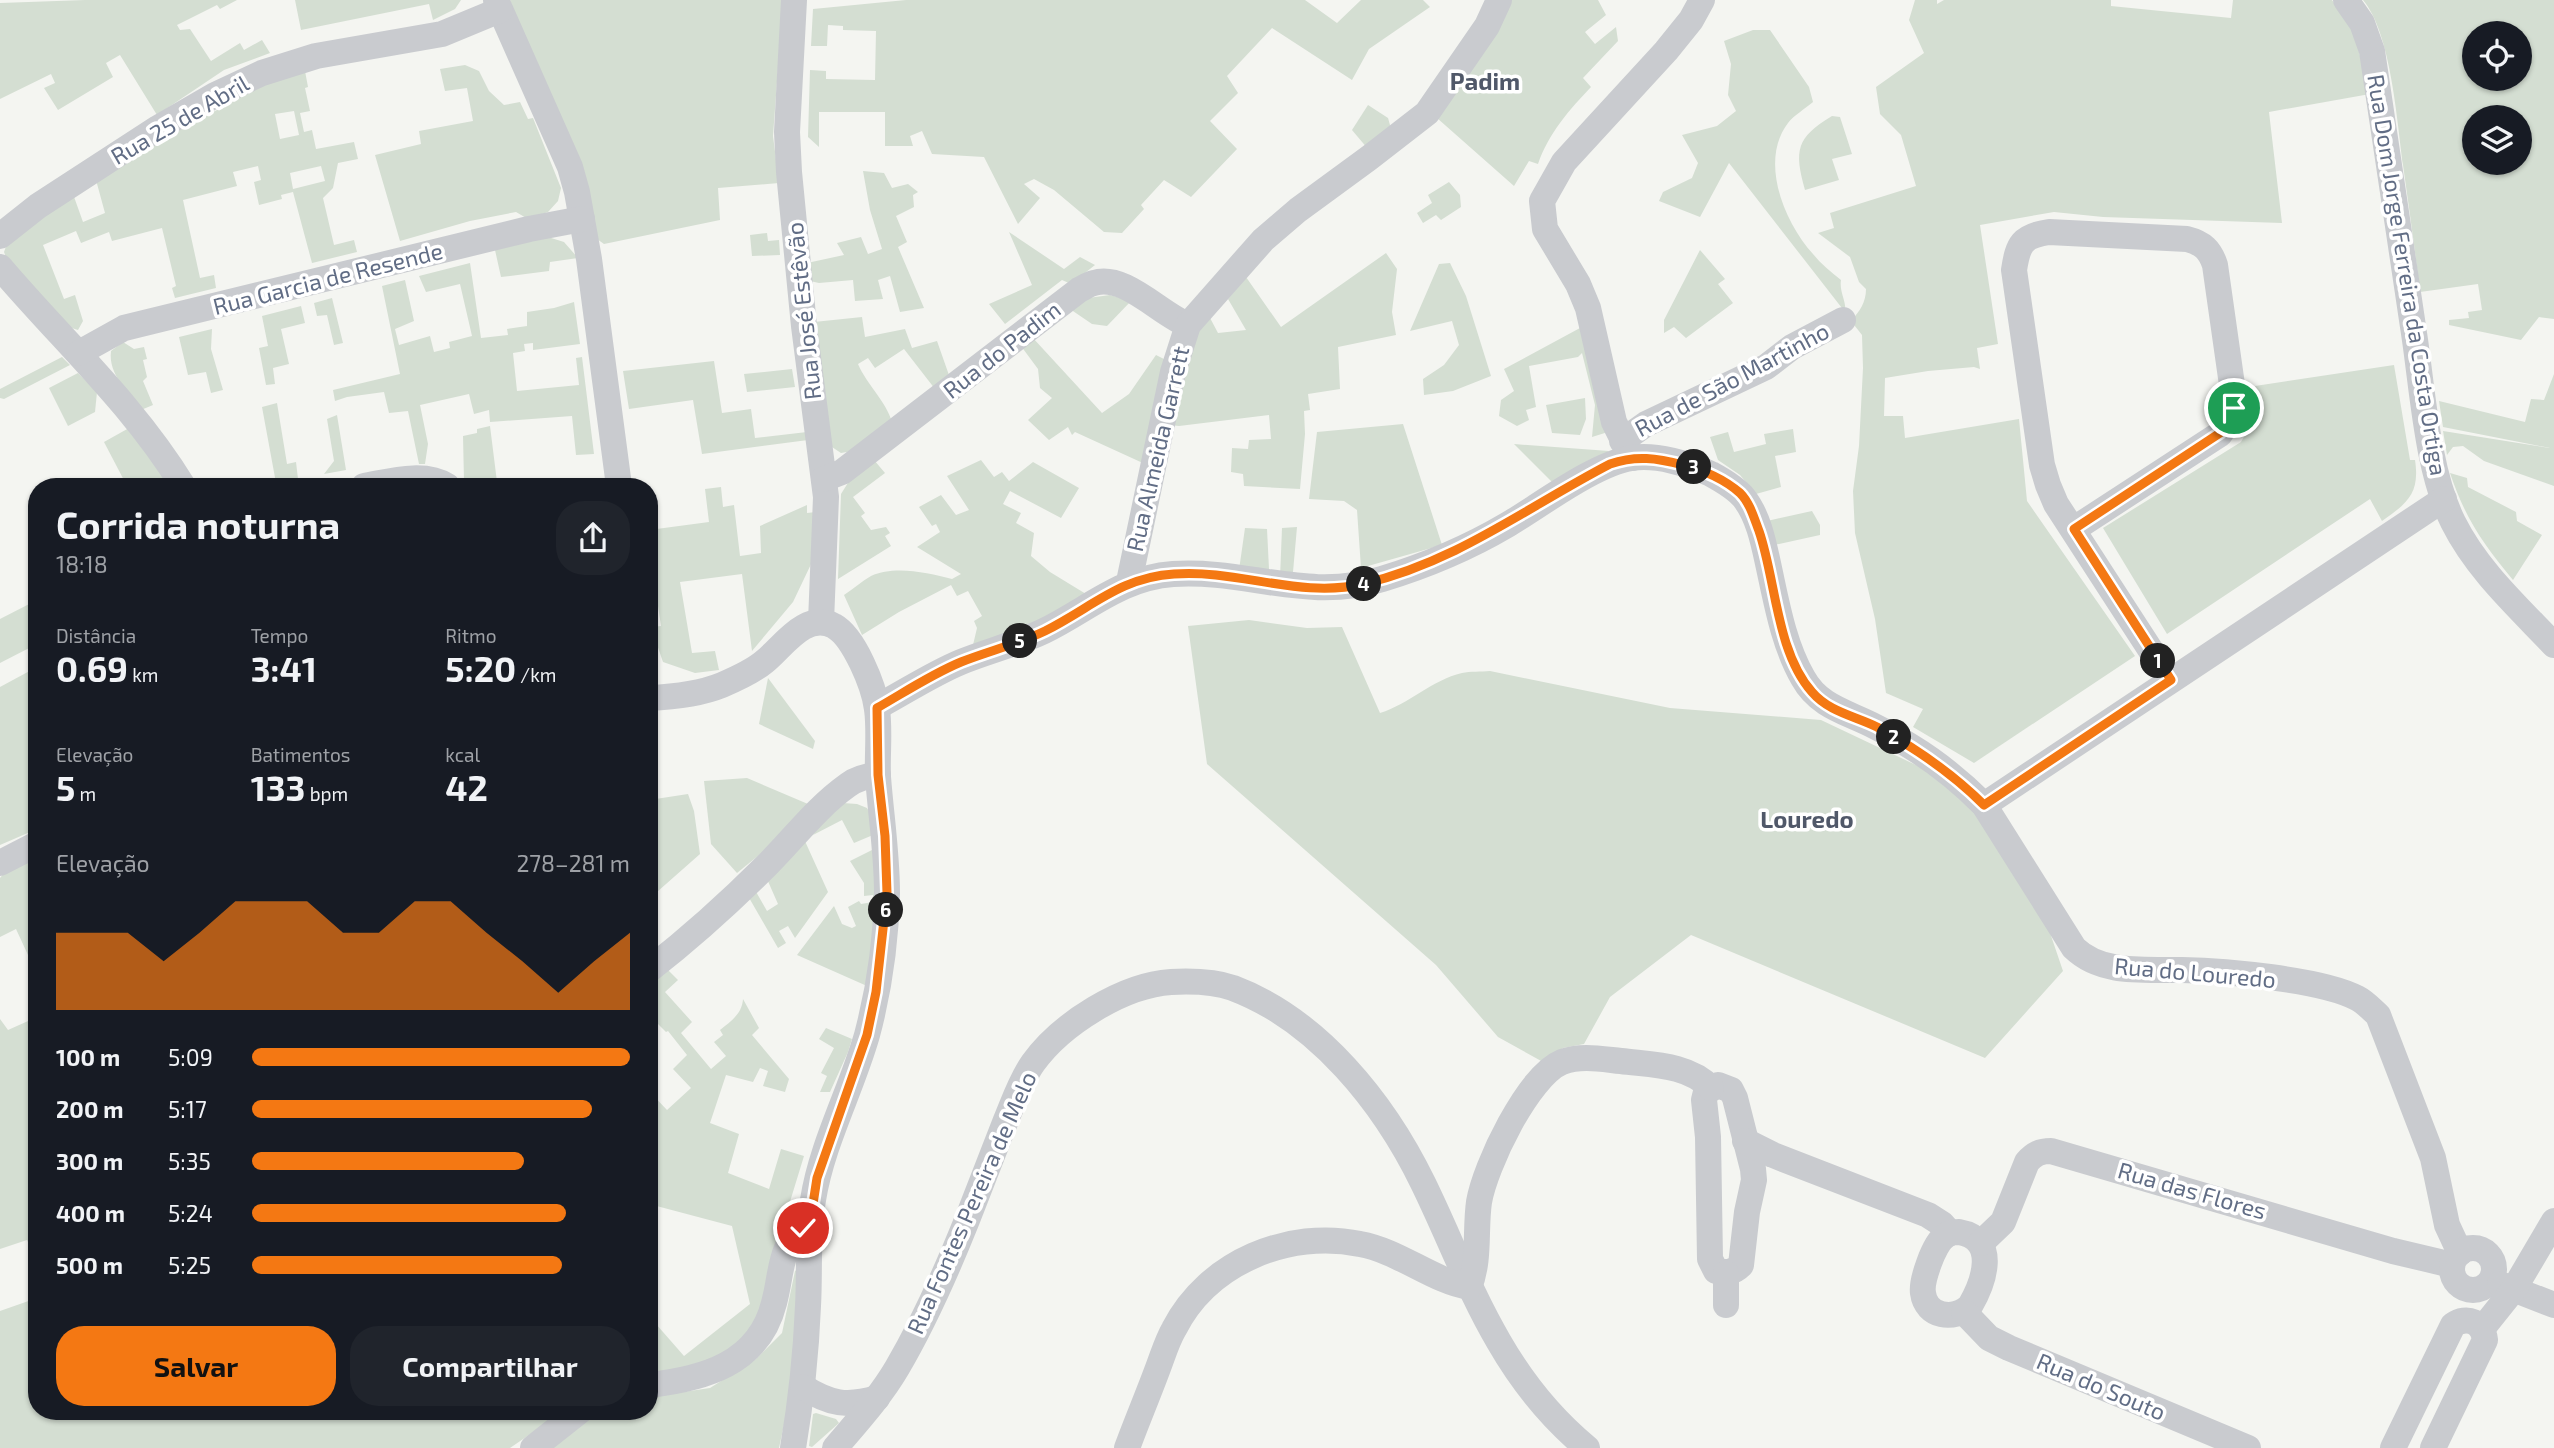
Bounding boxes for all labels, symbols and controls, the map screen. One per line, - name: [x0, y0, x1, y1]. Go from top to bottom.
- map controls: [2462, 21, 2532, 175]
- button: locate: [2462, 21, 2532, 91]
- district label: Padim: [1450, 66, 1520, 95]
- street label: Rua 25 de Abril: [105, 68, 254, 170]
- street label: Rua Dom Jorge Ferreira da Costa Ortiga: [2362, 72, 2454, 477]
- button: layers: [2462, 105, 2532, 175]
- street label: Rua José Estêvão: [780, 221, 826, 401]
- street label: Rua Garcia de Resende: [210, 236, 446, 320]
- street label: Rua do Padim: [937, 295, 1066, 404]
- street label: Rua de São Martinho: [1630, 316, 1833, 442]
- street label: Rua Almeida Garrett: [1120, 343, 1194, 554]
- pin: [2204, 378, 2264, 438]
- icon: arrive: [2215, 389, 2253, 427]
- pin: 3: [1676, 449, 1712, 484]
- text: 3: [1688, 455, 1699, 478]
- text: Corrida noturna: [56, 501, 340, 547]
- button: share: [556, 501, 630, 575]
- text: 18:18: [56, 550, 108, 578]
- pin: 4: [1346, 566, 1382, 602]
- text: 4: [1357, 572, 1370, 595]
- text: Distância: [56, 624, 136, 647]
- text: Tempo: [251, 624, 308, 647]
- text: Ritmo: [445, 624, 496, 647]
- pin: 5: [1002, 624, 1038, 658]
- text: 5: [1014, 629, 1025, 652]
- pin: 1: [2140, 644, 2176, 678]
- text: 0.69: [56, 647, 128, 689]
- text: 3:41: [251, 647, 317, 689]
- text: 5:20: [445, 647, 516, 689]
- text: 1: [2153, 649, 2162, 672]
- text: km: [128, 663, 159, 686]
- text: /km: [516, 663, 556, 686]
- pin: 2: [1876, 720, 1912, 754]
- text: 2: [1888, 725, 1899, 748]
- text: Elevação: [56, 743, 133, 766]
- text: Batimentos: [251, 743, 350, 766]
- text: kcal: [445, 743, 480, 766]
- text: 5: [56, 766, 75, 808]
- text: 133: [251, 766, 305, 808]
- text: 42: [445, 766, 488, 808]
- text: m: [75, 782, 96, 805]
- text: bpm: [305, 782, 348, 805]
- district label: Louredo: [1760, 804, 1854, 833]
- text: Elevação: [56, 849, 150, 877]
- text: 278–281 m: [516, 849, 630, 877]
- pin: 6: [868, 892, 903, 928]
- text: 6: [880, 898, 891, 921]
- street label: Rua do Louredo: [2113, 951, 2277, 993]
- text: 100 m: [56, 1043, 120, 1071]
- text: 5:09: [168, 1043, 213, 1071]
- street label: Rua Fontes Pereira de Melo: [900, 1067, 1042, 1338]
- text: 200 m: [56, 1095, 124, 1123]
- text: 5:17: [168, 1095, 207, 1123]
- text: 300 m: [56, 1147, 123, 1175]
- text: 5:35: [168, 1147, 211, 1175]
- street label: Rua das Flores: [2115, 1156, 2270, 1225]
- pin: [773, 1198, 833, 1258]
- text: 400 m: [56, 1199, 125, 1227]
- text: 5:24: [168, 1199, 213, 1227]
- icon: check: [784, 1209, 822, 1247]
- text: 500 m: [56, 1251, 123, 1279]
- text: 5:25: [168, 1251, 211, 1279]
- button: Salvar: [56, 1326, 336, 1406]
- button: Compartilhar: [350, 1326, 630, 1406]
- street label: Rua do Souto: [2033, 1346, 2170, 1426]

